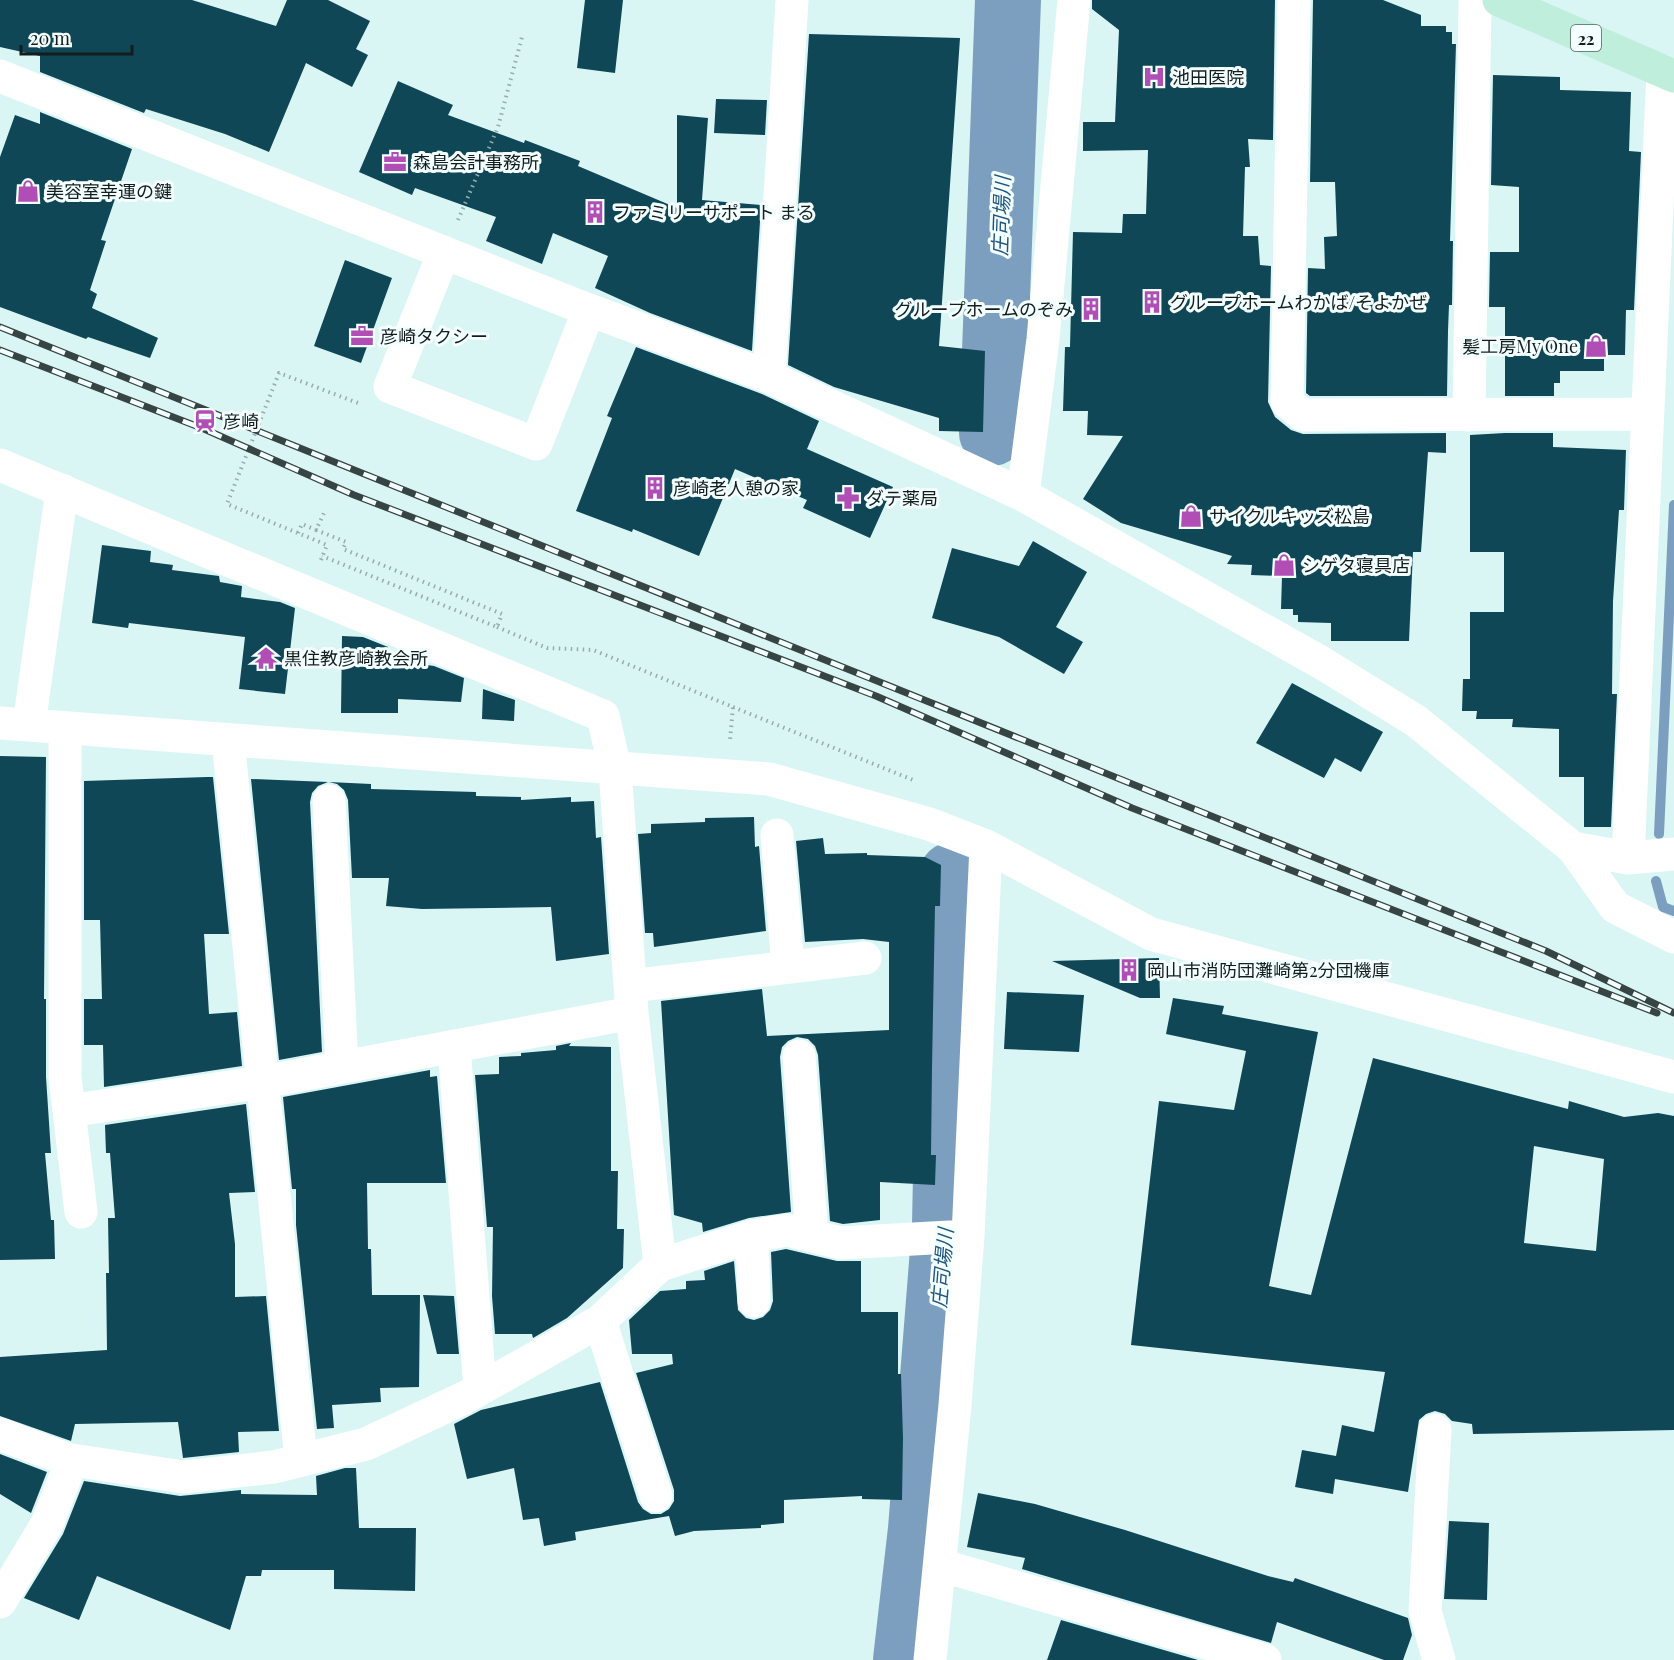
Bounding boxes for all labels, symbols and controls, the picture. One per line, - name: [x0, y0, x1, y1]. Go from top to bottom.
- scale bar: [21, 18, 132, 56]
- road number: 22: [1571, 25, 1601, 51]
- text: 20 m: [30, 26, 70, 50]
- hospital icon: 池田医院: [1141, 64, 1167, 90]
- place label: 池田医院: [1172, 65, 1244, 89]
- office icon: 森島会計事務所: [382, 149, 408, 175]
- place label: 森島会計事務所: [413, 150, 539, 174]
- water label: 庄司場川: [985, 174, 1015, 256]
- shop icon: 美容室幸運の鍵: [15, 178, 41, 204]
- place label: 美容室幸運の鍵: [46, 179, 172, 203]
- building icon: ファミリーサポート まる: [582, 199, 608, 225]
- place label: ファミリーサポート まる: [613, 200, 815, 224]
- building icon: グループホームわかば/そよかぜ: [1139, 289, 1165, 315]
- place label: グループホームわかば/そよかぜ: [1170, 290, 1427, 314]
- building icon: グループホームのぞみ: [1078, 296, 1104, 322]
- place label: グループホームのぞみ: [895, 297, 1073, 321]
- office icon: 彦崎タクシー: [349, 323, 375, 349]
- place label: 彦崎タクシー: [380, 324, 488, 348]
- shop icon: 髪工房My One: [1583, 333, 1609, 359]
- place label: 髪工房My One: [1462, 334, 1578, 358]
- station icon: 彦崎: [192, 408, 218, 434]
- place label: 彦崎: [223, 409, 259, 433]
- building icon: 彦崎老人憩の家: [642, 475, 668, 501]
- place label: 彦崎老人憩の家: [673, 476, 799, 500]
- pharmacy icon: ダテ薬局: [835, 485, 861, 511]
- place label: ダテ薬局: [866, 486, 938, 510]
- shop icon: サイクルキッズ松島: [1178, 503, 1204, 529]
- place label: サイクルキッズ松島: [1209, 504, 1370, 528]
- shop icon: シゲタ寝具店: [1271, 552, 1297, 578]
- place label: シゲタ寝具店: [1302, 553, 1410, 577]
- temple icon: 黒住教彦崎教会所: [253, 645, 279, 671]
- place label: 黒住教彦崎教会所: [284, 646, 428, 670]
- building icon: 岡山市消防団灘崎第2分団機庫: [1116, 957, 1142, 983]
- place label: 岡山市消防団灘崎第2分団機庫: [1147, 958, 1390, 982]
- water label: 庄司場川: [924, 1225, 958, 1309]

